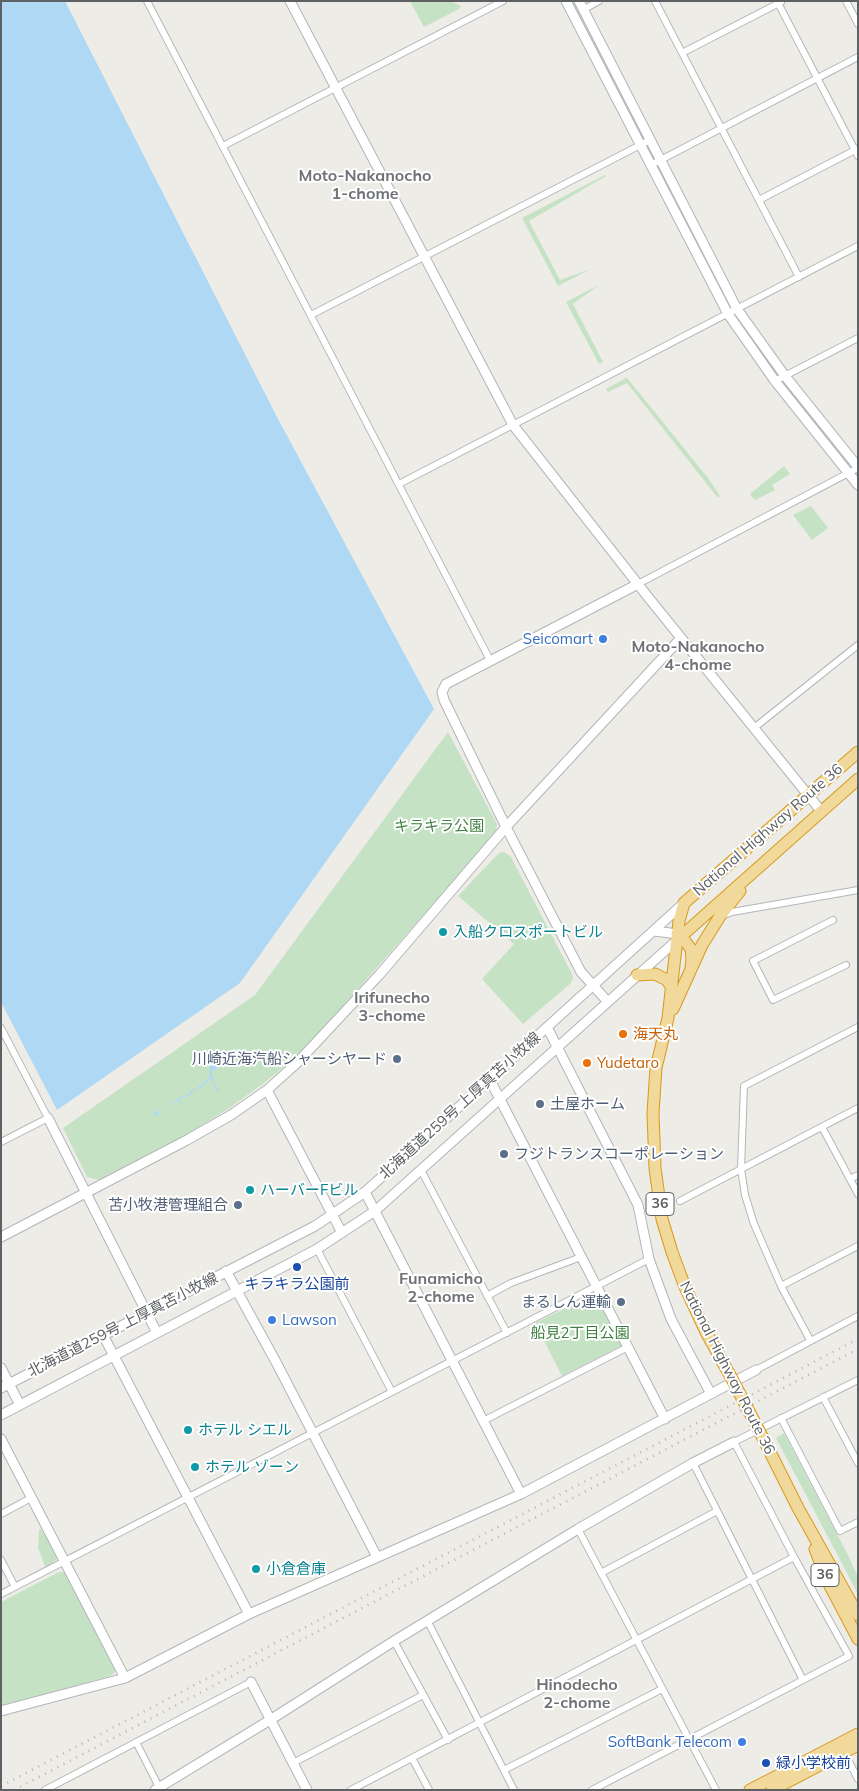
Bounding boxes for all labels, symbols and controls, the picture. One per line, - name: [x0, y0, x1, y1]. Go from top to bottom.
- district label: Moto-Nakanocho 1-chome: [299, 166, 431, 204]
- place label: Seicomart: [523, 630, 593, 648]
- marker: Seicomart: [597, 633, 609, 645]
- district label: Moto-Nakanocho 4-chome: [632, 637, 764, 675]
- street label: National Highway Route 36: [690, 760, 846, 900]
- park label: キラキラ公園: [394, 817, 484, 835]
- place label: 入船クロスポートビル: [453, 923, 603, 941]
- marker: 入船クロスポートビル: [437, 926, 449, 938]
- district label: Irifunecho 3-chome: [354, 988, 430, 1026]
- place label: 海天丸: [633, 1025, 678, 1043]
- marker: 海天丸: [617, 1028, 629, 1040]
- street label: 北海道道259号 上厚真苫小牧線: [376, 1029, 544, 1183]
- place label: 川崎近海汽船シャーシヤード: [192, 1050, 387, 1068]
- marker: 川崎近海汽船シャーシヤード: [391, 1053, 403, 1065]
- place label: Yudetaro: [597, 1054, 659, 1072]
- marker: Yudetaro: [581, 1057, 593, 1069]
- place label: 土屋ホーム: [550, 1095, 625, 1113]
- marker: 土屋ホーム: [534, 1098, 546, 1110]
- place label: フジトランスコーポレーション: [514, 1145, 724, 1163]
- marker: フジトランスコーポレーション: [498, 1148, 510, 1160]
- place label: ハーバーFビル: [260, 1181, 358, 1199]
- marker: ハーバーFビル: [244, 1184, 256, 1196]
- road number: 36: [646, 1192, 674, 1216]
- place label: 苫小牧港管理組合: [108, 1196, 228, 1214]
- marker: 苫小牧港管理組合: [232, 1199, 244, 1211]
- marker: キラキラ公園前: [291, 1261, 303, 1273]
- street label: 北海道道259号 上厚真苫小牧線: [25, 1269, 221, 1381]
- district label: Funamicho 2-chome: [399, 1269, 483, 1307]
- place label: キラキラ公園前: [245, 1275, 349, 1293]
- street label: National Highway Route 36: [675, 1278, 779, 1458]
- place label: まるしん運輸: [521, 1293, 611, 1311]
- marker: まるしん運輸: [615, 1296, 627, 1308]
- place label: Lawson: [282, 1311, 337, 1329]
- marker: Lawson: [266, 1314, 278, 1326]
- park label: 船見2丁目公園: [531, 1324, 629, 1342]
- place label: ホテル シエル: [198, 1421, 292, 1439]
- marker: ホテル シエル: [182, 1424, 194, 1436]
- place label: ホテル ゾーン: [205, 1458, 299, 1476]
- marker: ホテル ゾーン: [189, 1461, 201, 1473]
- place label: 小倉倉庫: [266, 1560, 326, 1578]
- marker: 小倉倉庫: [250, 1563, 262, 1575]
- road number: 36: [811, 1564, 839, 1586]
- district label: Hinodecho 2-chome: [536, 1675, 618, 1713]
- place label: SoftBank Telecom: [608, 1733, 732, 1751]
- marker: SoftBank Telecom: [736, 1736, 748, 1748]
- place label: 緑小学校前: [776, 1754, 851, 1772]
- marker: 緑小学校前: [760, 1757, 772, 1769]

